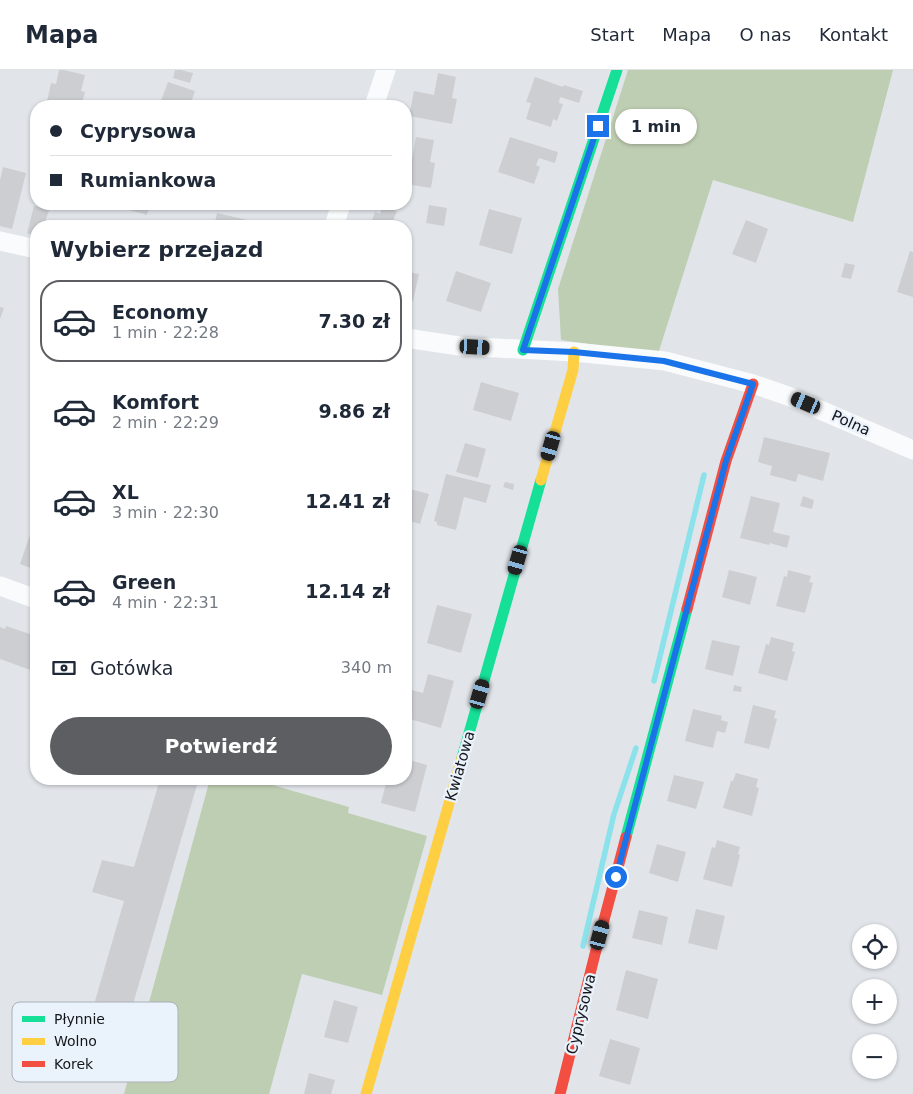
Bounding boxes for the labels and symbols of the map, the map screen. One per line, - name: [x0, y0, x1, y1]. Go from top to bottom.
- callout: 1 min: [616, 108, 698, 144]
- route end: [587, 115, 609, 137]
- car: [459, 339, 490, 355]
- car: [789, 390, 822, 416]
- street label: Polna: [829, 407, 873, 439]
- car: [539, 430, 562, 462]
- car: [506, 544, 529, 576]
- car: [468, 678, 491, 710]
- street label: Kwiatowa: [441, 729, 479, 803]
- route start: [605, 866, 627, 888]
- car: [588, 919, 611, 951]
- street label: Cyprysowa: [562, 972, 600, 1056]
- legend: [12, 1002, 178, 1082]
- text: Płynnie: [54, 1011, 105, 1027]
- text: Wolno: [54, 1033, 97, 1049]
- text: Korek: [54, 1056, 94, 1072]

